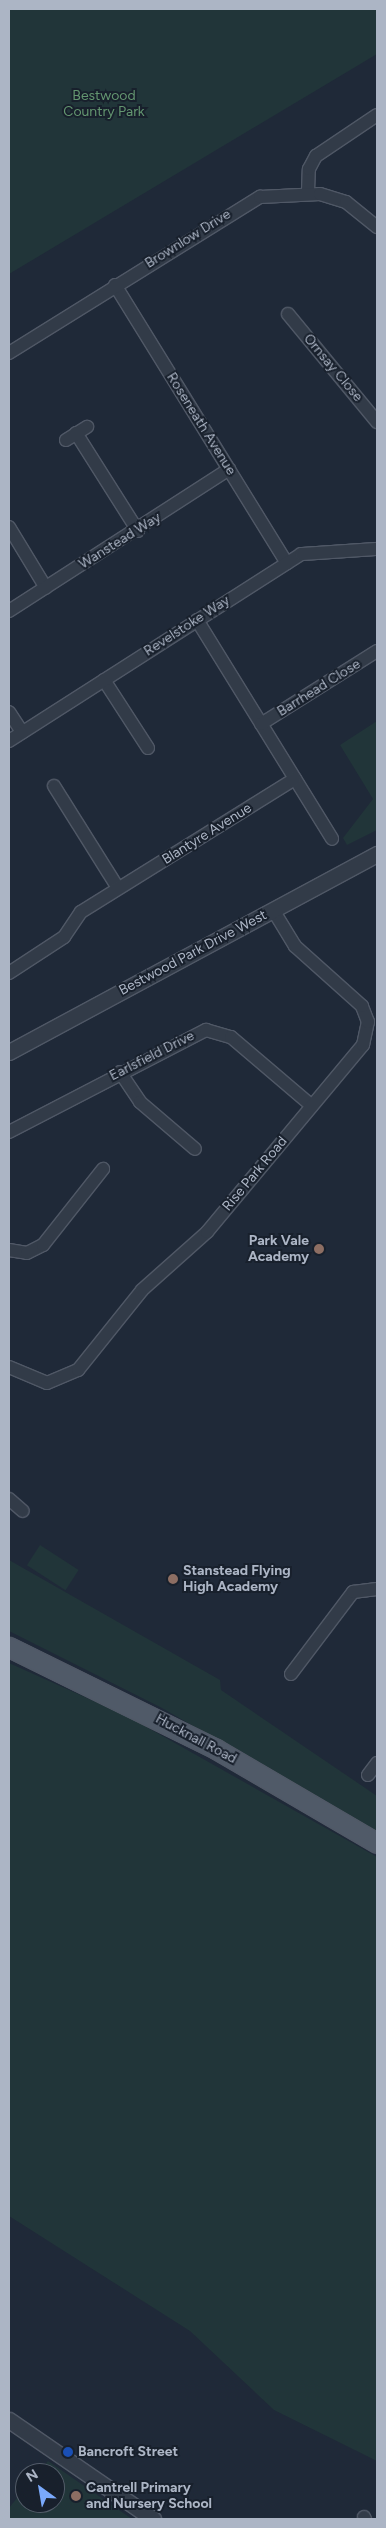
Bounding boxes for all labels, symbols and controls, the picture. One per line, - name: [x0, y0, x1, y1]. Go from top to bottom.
- park label: Bestwood Country Park: [63, 88, 145, 120]
- street label: Brownlow Drive: [142, 206, 234, 272]
- street label: Ornsay Close: [300, 331, 366, 405]
- street label: Roseneath Avenue: [163, 370, 239, 478]
- street label: Wanstead Way: [76, 509, 164, 573]
- street label: Revelstoke Way: [141, 592, 233, 660]
- street label: Barrhead Close: [274, 656, 364, 720]
- street label: Blantyre Avenue: [159, 800, 255, 868]
- street label: Bestwood Park Drive West: [116, 907, 270, 999]
- street label: Earlsfield Drive: [107, 1027, 197, 1085]
- street label: Rise Park Road: [219, 1133, 291, 1215]
- place label: Park Vale Academy: [248, 1233, 309, 1266]
- marker: Park Vale Academy: [313, 1243, 325, 1255]
- place label: Stanstead Flying High Academy: [183, 1563, 291, 1595]
- marker: Stanstead Flying High Academy: [167, 1573, 179, 1585]
- street label: Hucknall Road: [153, 1711, 239, 1767]
- place label: Bancroft Street: [78, 2444, 178, 2460]
- marker: Bancroft Street: [62, 2446, 74, 2458]
- north arrow: [15, 2463, 65, 2513]
- text: N: [23, 2466, 41, 2486]
- place label: Cantrell Primary and Nursery School: [86, 2480, 212, 2512]
- marker: Cantrell Primary and Nursery School: [70, 2490, 82, 2502]

